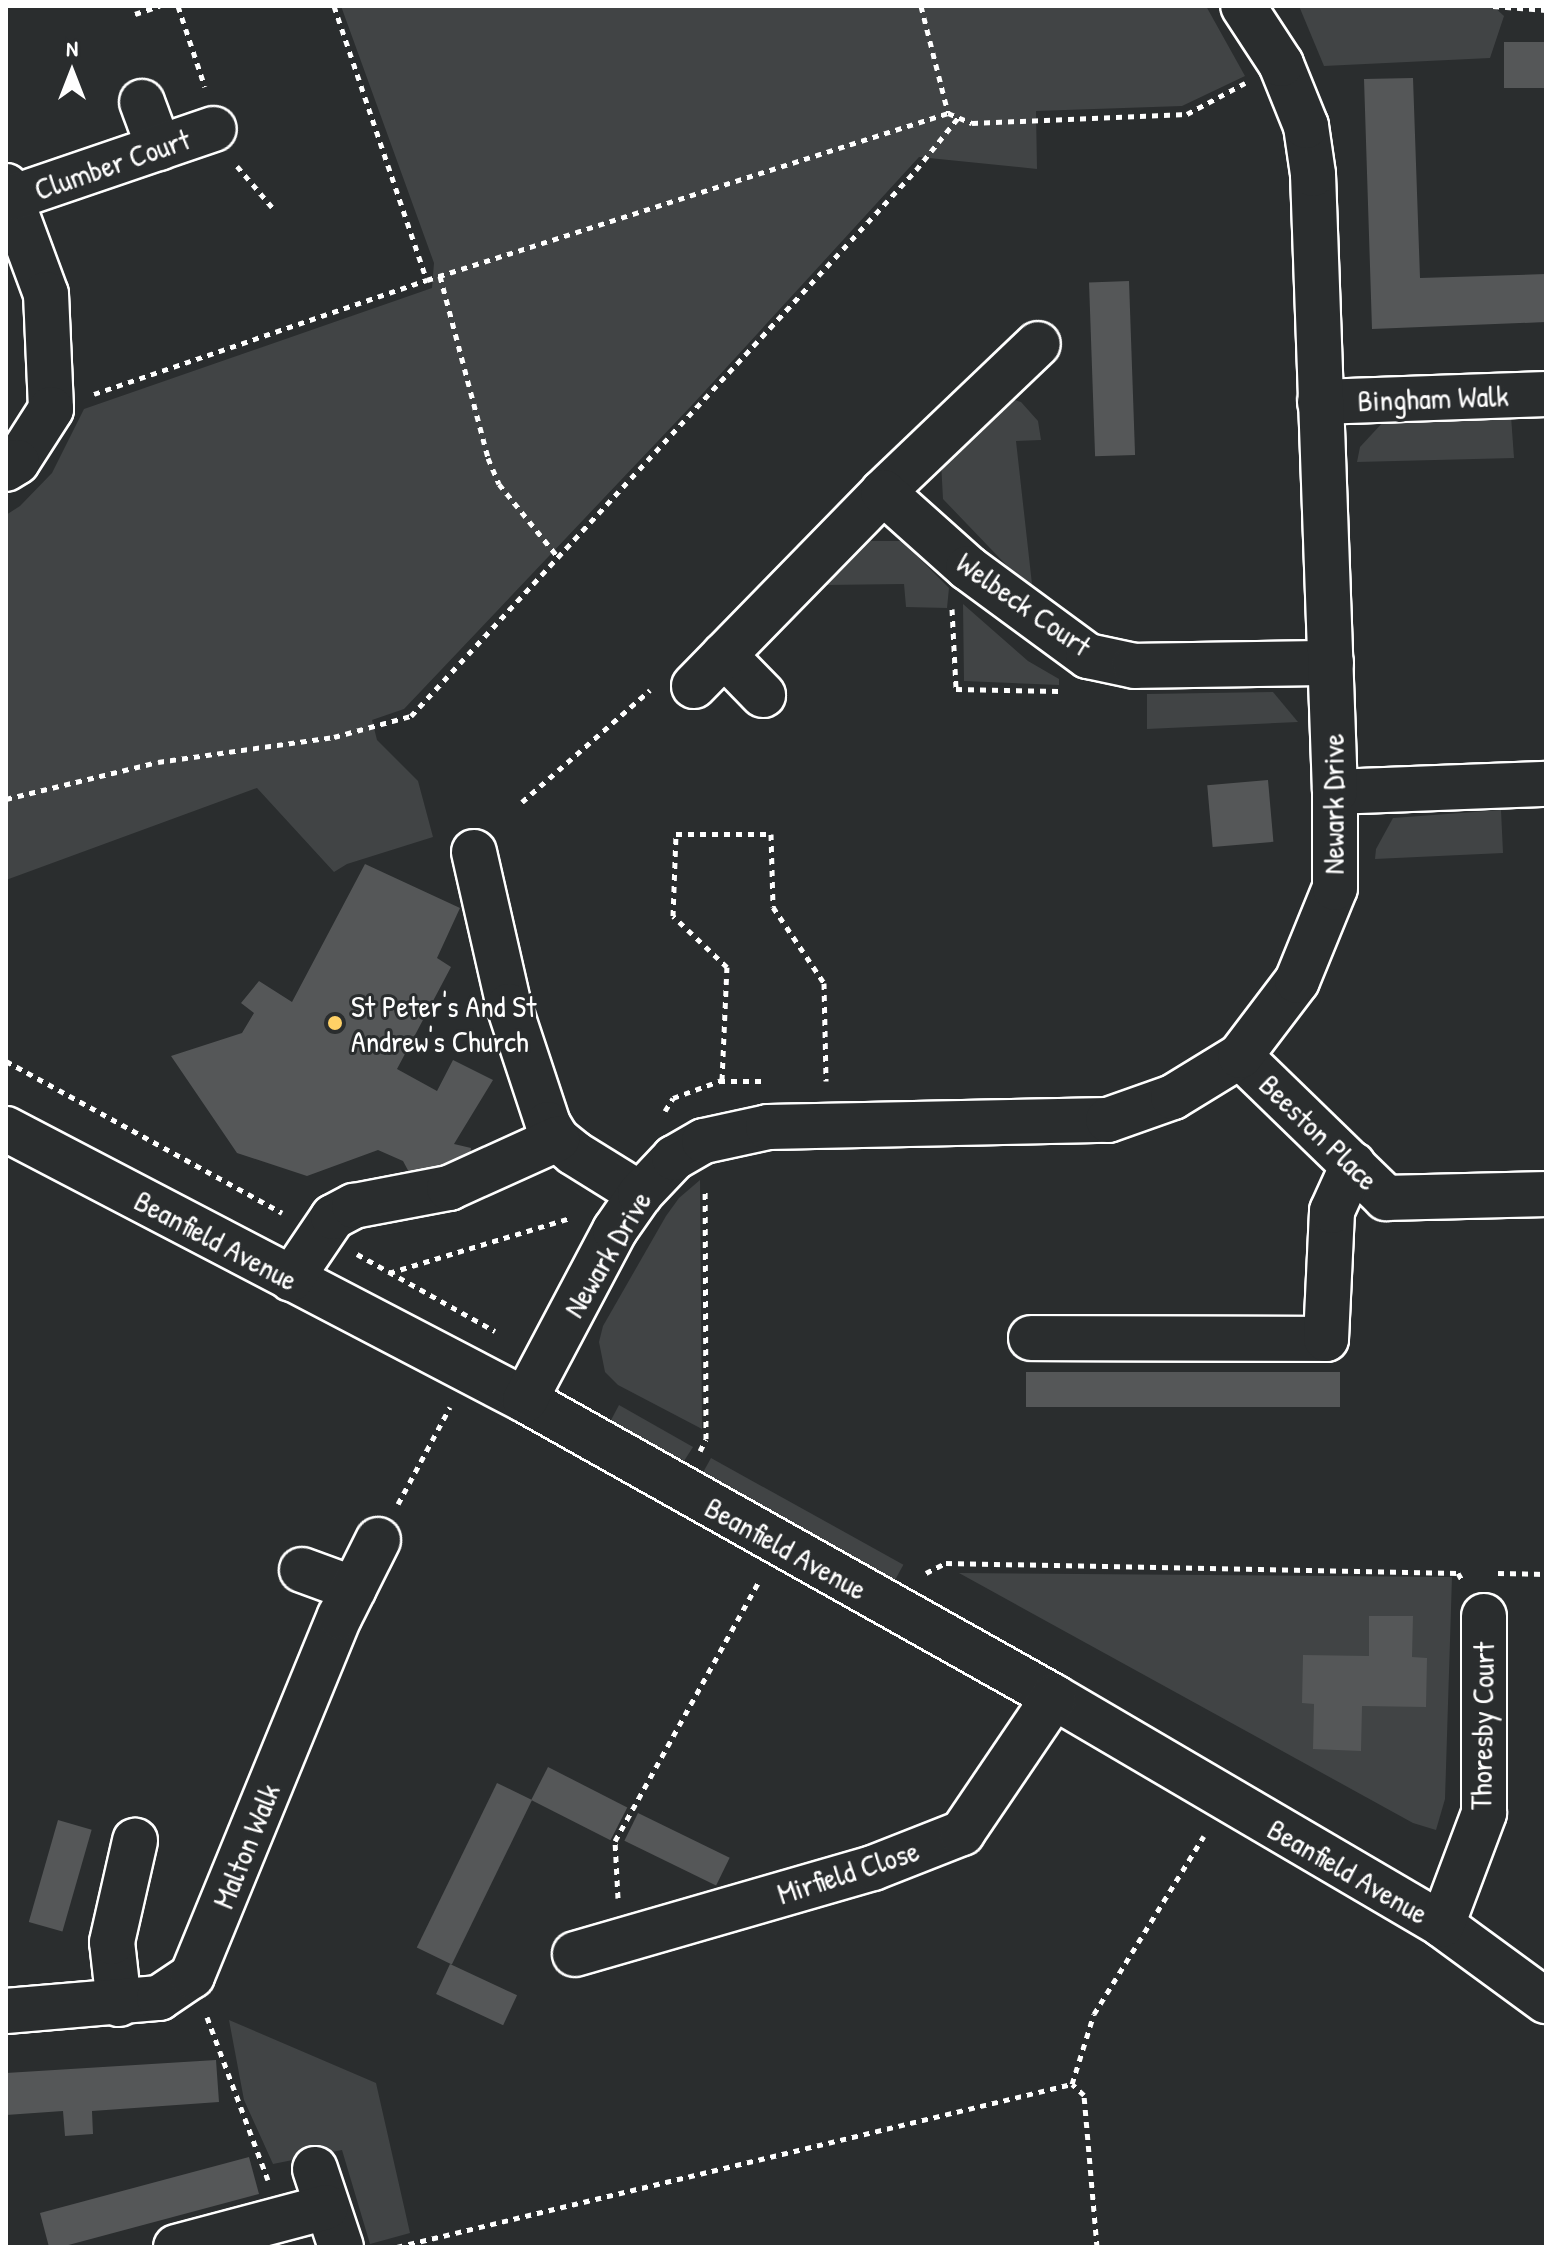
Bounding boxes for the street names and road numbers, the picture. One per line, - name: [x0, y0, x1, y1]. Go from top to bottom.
- street label: Clumber Court: [30, 121, 194, 207]
- street label: Bingham Walk: [1357, 377, 1509, 419]
- street label: Welbeck Court: [950, 544, 1098, 664]
- street label: Newark Drive: [1315, 734, 1351, 874]
- street label: Beeston Place: [1252, 1067, 1386, 1197]
- street label: Beanfield Avenue: [128, 1182, 304, 1298]
- street label: Newark Drive: [555, 1184, 659, 1324]
- street label: Beanfield Avenue: [699, 1489, 873, 1607]
- street label: Thoresby Court: [1463, 1642, 1501, 1810]
- street label: Malton Walk: [205, 1778, 287, 1914]
- street label: Beanfield Avenue: [1261, 1811, 1435, 1931]
- street label: Mirfield Close: [773, 1832, 923, 1912]

